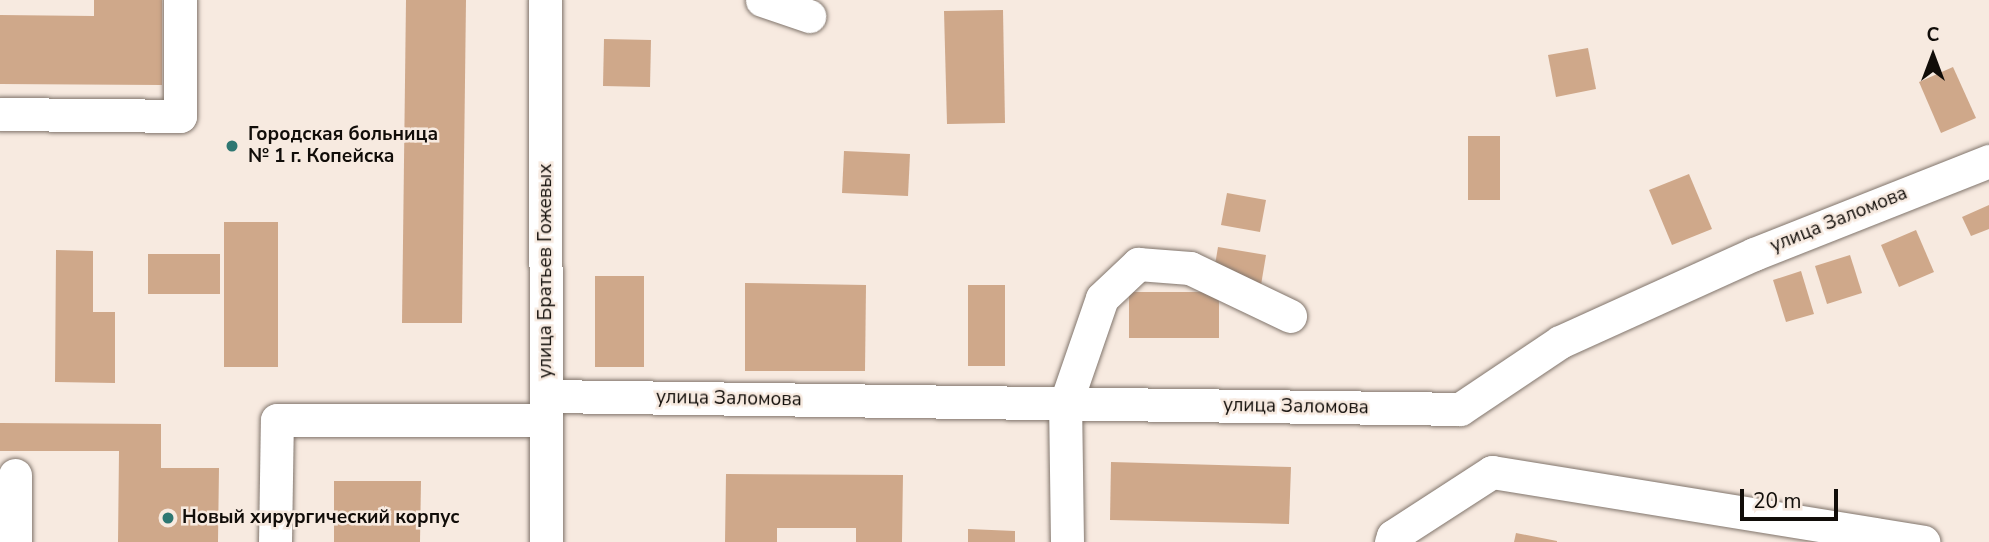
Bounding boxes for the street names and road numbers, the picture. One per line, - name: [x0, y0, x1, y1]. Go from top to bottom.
- street label: улица Братьев Гожевых: [535, 164, 557, 378]
- street label: улица Заломова: [1767, 182, 1911, 258]
- street label: улица Заломова: [656, 386, 802, 412]
- street label: улица Заломова: [1223, 394, 1369, 420]

